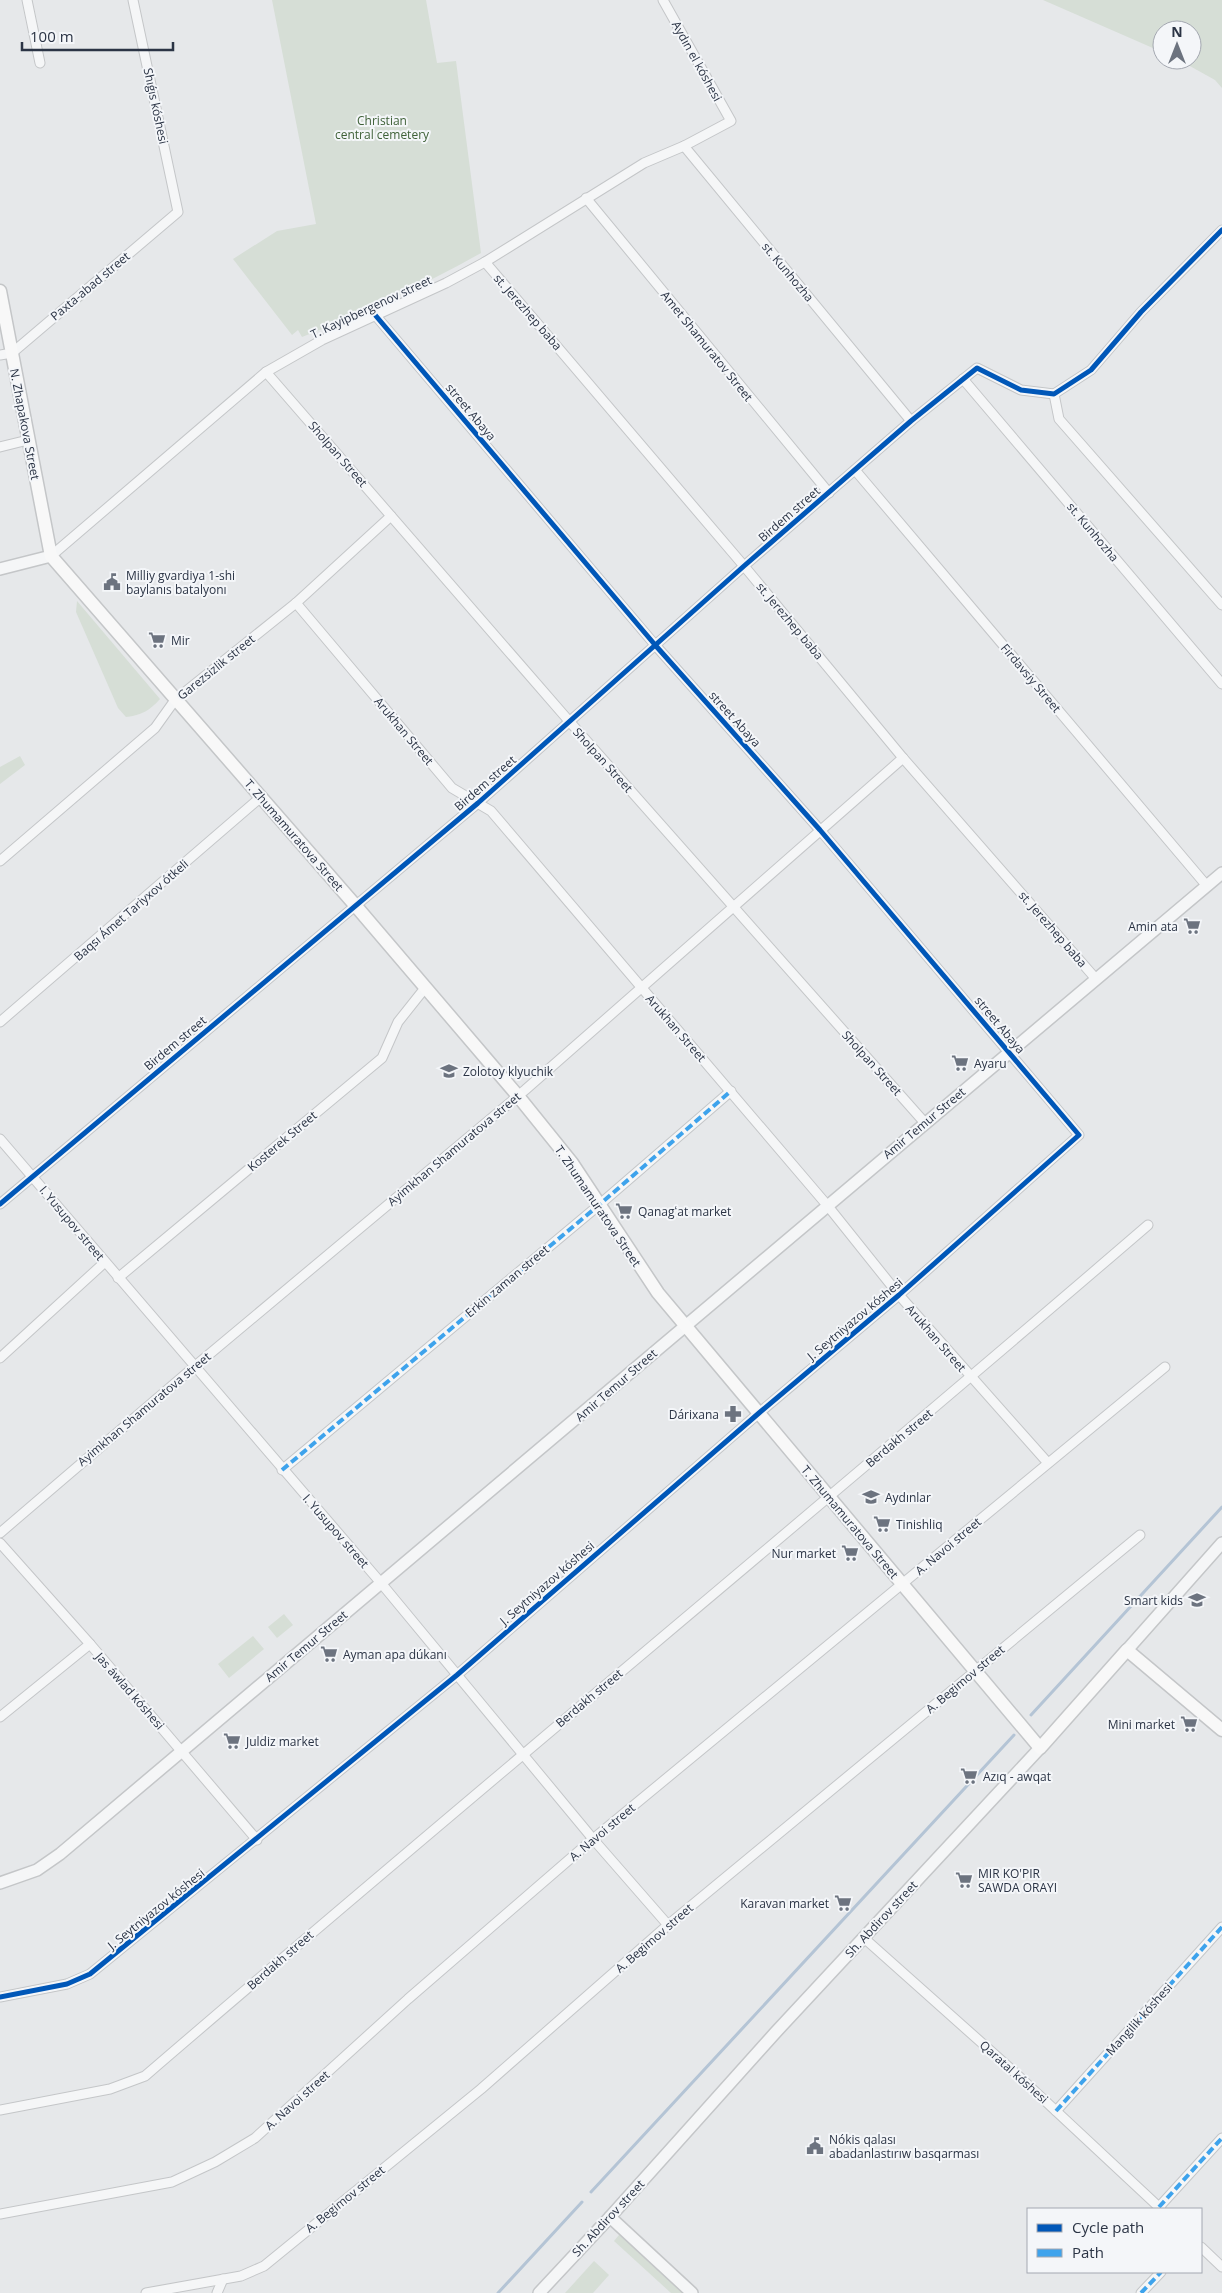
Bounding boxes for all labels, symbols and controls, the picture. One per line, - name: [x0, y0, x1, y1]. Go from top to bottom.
- street label: Aydın el kóshesi: [668, 18, 726, 104]
- scale bar: [22, 20, 174, 52]
- north arrow: [1152, 20, 1202, 70]
- text: N: [1171, 22, 1183, 41]
- text: 100 m: [30, 26, 74, 46]
- street label: Shıǵıs kóshesi: [140, 66, 172, 146]
- park label: Christian central cemetery: [335, 112, 430, 143]
- street label: st. Kunhozha: [758, 239, 818, 305]
- street label: Paxta-abad street: [47, 248, 133, 324]
- street label: st. Jerezhep baba: [490, 270, 566, 354]
- street label: T. Kayipbergenov street: [308, 271, 434, 343]
- street label: Amet Shamuratov Street: [657, 287, 757, 405]
- street label: N. Zhapakova Street: [6, 367, 44, 481]
- street label: street Abaya: [442, 380, 500, 444]
- street label: Sholpan Street: [305, 417, 371, 491]
- street label: Birdem street: [754, 482, 824, 546]
- street label: st. Kunhozha: [1063, 499, 1123, 565]
- place label: Milliy gvardiya 1-shi baylanıs batalyonı: [126, 567, 235, 598]
- public building icon: Milliy gvardiya 1-shi baylanıs batalyonı: [102, 572, 122, 592]
- street label: st. Jerezhep baba: [753, 579, 827, 663]
- supermarket icon: Mir: [147, 630, 167, 650]
- street label: Garezsizlik street: [174, 630, 258, 704]
- place label: Mir: [171, 632, 190, 649]
- street label: Firdavsiy Street: [997, 640, 1065, 716]
- street label: street Abaya: [705, 687, 765, 751]
- street label: Arukhan Street: [370, 693, 438, 769]
- street label: Sholpan Street: [569, 724, 637, 796]
- street label: Birdem street: [450, 751, 520, 815]
- street label: T. Zhumamuratova Street: [241, 775, 347, 895]
- street label: Baqsı Ámet Tariyxov ótkeli: [70, 855, 192, 965]
- street label: st. Jerezhep baba: [1015, 887, 1091, 971]
- supermarket icon: Amin ata: [1182, 916, 1202, 936]
- place label: Amin ata: [1128, 918, 1178, 935]
- street label: Arukhan Street: [642, 991, 710, 1065]
- street label: street Abaya: [971, 993, 1029, 1057]
- street label: Birdem street: [140, 1012, 210, 1074]
- street label: Sholpan Street: [838, 1027, 906, 1099]
- supermarket icon: Ayaru: [950, 1053, 970, 1073]
- place label: Ayaru: [974, 1055, 1007, 1072]
- school or university icon: Zolotoy klyuchik: [439, 1061, 459, 1081]
- place label: Zolotoy klyuchik: [463, 1063, 554, 1080]
- street label: Amir Temur Street: [879, 1083, 969, 1163]
- street label: Ayimkhan Shamuratova street: [384, 1088, 524, 1210]
- street label: Kosterek Street: [244, 1107, 320, 1175]
- street label: T. Zhumamuratova Street: [551, 1142, 645, 1270]
- street label: I. Yusupov street: [36, 1182, 108, 1264]
- supermarket icon: Qanagʻat market: [614, 1201, 634, 1221]
- place label: Qanagʻat market: [638, 1203, 731, 1220]
- street label: Erkin zaman street: [461, 1241, 553, 1321]
- street label: J. Seytniyazov kóshesi: [803, 1274, 907, 1365]
- street label: Arukhan Street: [902, 1301, 970, 1375]
- street label: Amir Temur Street: [572, 1345, 660, 1425]
- street label: Ayimkhan Shamuratova street: [74, 1348, 214, 1470]
- pharmacy icon: Dárixana: [723, 1404, 743, 1424]
- street label: Berdakh street: [862, 1405, 936, 1471]
- place label: Dárixana: [669, 1406, 719, 1423]
- street label: T. Zhumamuratova Street: [798, 1462, 902, 1582]
- school or university icon: Aydınlar: [861, 1487, 881, 1507]
- place label: Aydınlar: [885, 1489, 931, 1506]
- street label: I. Yusupov street: [299, 1490, 373, 1572]
- street label: A. Navoi street: [911, 1513, 985, 1579]
- supermarket icon: Tinishliq: [872, 1514, 892, 1534]
- place label: Tinishliq: [896, 1516, 943, 1533]
- street label: J. Seytniyazov kóshesi: [495, 1537, 598, 1630]
- supermarket icon: Nur market: [840, 1543, 860, 1563]
- place label: Nur market: [772, 1545, 836, 1562]
- school or university icon: Smart kids: [1187, 1590, 1207, 1610]
- place label: Smart kids: [1124, 1592, 1183, 1609]
- street label: Amir Temur Street: [261, 1606, 351, 1686]
- street label: A. Begimov street: [922, 1641, 1008, 1717]
- supermarket icon: Ayman apa dúkanı: [319, 1644, 339, 1664]
- place label: Ayman apa dúkanı: [343, 1646, 447, 1663]
- street label: Jas áwlad kóshesi: [91, 1648, 168, 1733]
- street label: Berdakh street: [552, 1665, 626, 1731]
- supermarket icon: Mini market: [1179, 1714, 1199, 1734]
- place label: Mini market: [1108, 1716, 1175, 1733]
- supermarket icon: Juldiz market: [222, 1731, 242, 1751]
- place label: Juldiz market: [245, 1733, 319, 1750]
- supermarket icon: Azıq - awqat: [959, 1766, 979, 1786]
- place label: Azıq - awqat: [983, 1768, 1051, 1785]
- street label: A. Navoi street: [565, 1799, 639, 1865]
- street label: J. Seytniyazov kóshesi: [103, 1865, 208, 1954]
- place label: MIR KO'PIR SAWDA ORAYI: [978, 1865, 1057, 1896]
- supermarket icon: MIR KO'PIR SAWDA ORAYI: [954, 1870, 974, 1890]
- street label: Sh. Abdirov street: [841, 1877, 921, 1961]
- supermarket icon: Karavan market: [833, 1893, 853, 1913]
- place label: Karavan market: [740, 1895, 829, 1912]
- street label: A. Begimov street: [611, 1899, 697, 1977]
- street label: Berdakh street: [243, 1926, 317, 1994]
- street label: Mangilik kóshesi: [1102, 1979, 1176, 2059]
- street label: Qaratal kóshesi: [976, 2037, 1052, 2107]
- street label: A. Navoi street: [261, 2066, 333, 2134]
- place label: Nókis qalası abadanlastırıw basqarması: [829, 2131, 979, 2162]
- public building icon: Nókis qalası abadanlastırıw basqarması: [805, 2136, 825, 2156]
- street label: A. Begimov street: [302, 2162, 388, 2236]
- street label: Sh. Abdirov street: [568, 2176, 648, 2260]
- legend: [1027, 2208, 1202, 2273]
- text: Cycle path: [1072, 2217, 1144, 2237]
- text: Path: [1072, 2242, 1104, 2262]

